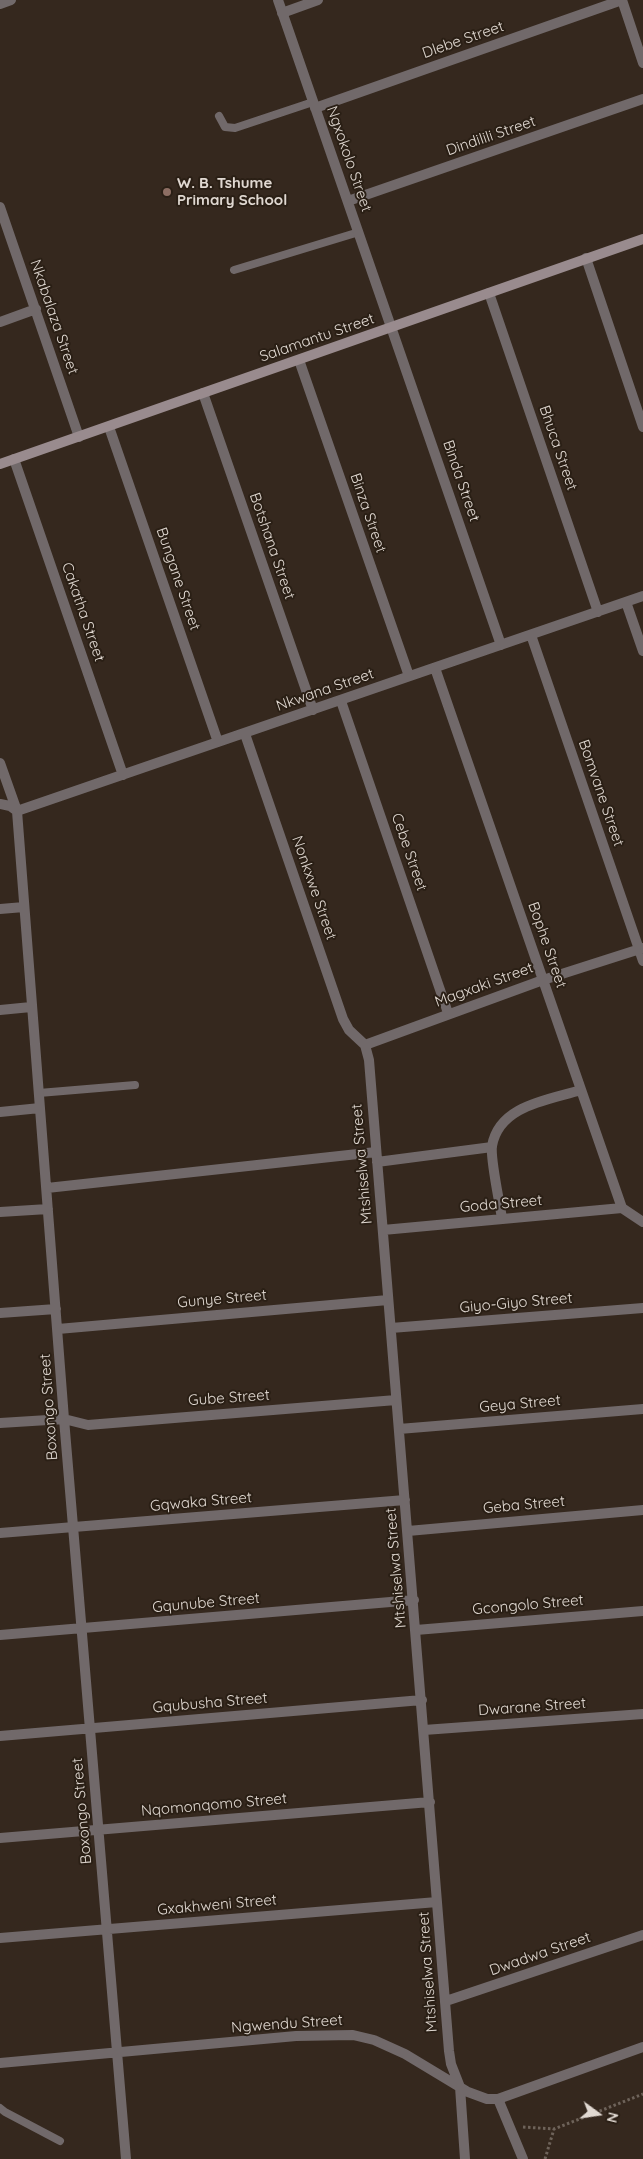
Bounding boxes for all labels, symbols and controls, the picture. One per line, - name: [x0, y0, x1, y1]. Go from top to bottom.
- street label: Dlebe Street: [420, 18, 506, 62]
- street label: Ngxokolo Street: [322, 104, 376, 214]
- street label: Dindilili Street: [444, 112, 538, 160]
- place label: W. B. Tshume Primary School: [177, 174, 287, 209]
- marker: W. B. Tshume Primary School: [161, 186, 173, 198]
- street label: Nkabalaza Street: [26, 257, 82, 377]
- street label: Salamantu Street: [257, 310, 377, 366]
- street label: Bhuca Street: [535, 403, 581, 493]
- street label: Binda Street: [439, 438, 483, 524]
- street label: Binza Street: [346, 471, 390, 555]
- street label: Botshana Street: [245, 490, 299, 602]
- street label: Bungane Street: [152, 525, 204, 633]
- street label: Cakatha Street: [58, 560, 108, 664]
- street label: Nkwana Street: [274, 665, 376, 715]
- street label: Bomvane Street: [574, 737, 628, 849]
- street label: Cebe Street: [387, 811, 431, 893]
- street label: Nonkxwe Street: [288, 834, 340, 942]
- street label: Bophe Street: [524, 900, 570, 990]
- street label: Magxaki Street: [432, 959, 536, 1011]
- street label: Mtshiselwa Street: [348, 1103, 376, 1225]
- street label: Goda Street: [459, 1191, 543, 1217]
- street label: Gunye Street: [177, 1286, 267, 1312]
- street label: Giyo-Giyo Street: [459, 1289, 573, 1317]
- street label: Boxongo Street: [36, 1353, 62, 1461]
- street label: Gube Street: [188, 1386, 270, 1410]
- street label: Geya Street: [479, 1391, 561, 1417]
- street label: Gqwaka Street: [149, 1489, 253, 1515]
- street label: Geba Street: [482, 1492, 566, 1518]
- street label: Mtshiselwa Street: [382, 1507, 410, 1629]
- street label: Gqunube Street: [151, 1589, 261, 1617]
- street label: Gcongolo Street: [472, 1591, 584, 1619]
- street label: Gqubusha Street: [152, 1689, 268, 1717]
- street label: Dwarane Street: [477, 1694, 587, 1720]
- street label: Boxongo Street: [68, 1757, 96, 1865]
- street label: Nqomonqomo Street: [140, 1790, 288, 1820]
- street label: Gxakhweni Street: [156, 1891, 278, 1919]
- street label: Mtshiselwa Street: [415, 1911, 441, 2033]
- street label: Dwadwa Street: [487, 1928, 593, 1980]
- street label: Ngwendu Street: [231, 2011, 343, 2037]
- north arrow: [573, 2089, 623, 2139]
- text: N: [603, 2110, 623, 2125]

